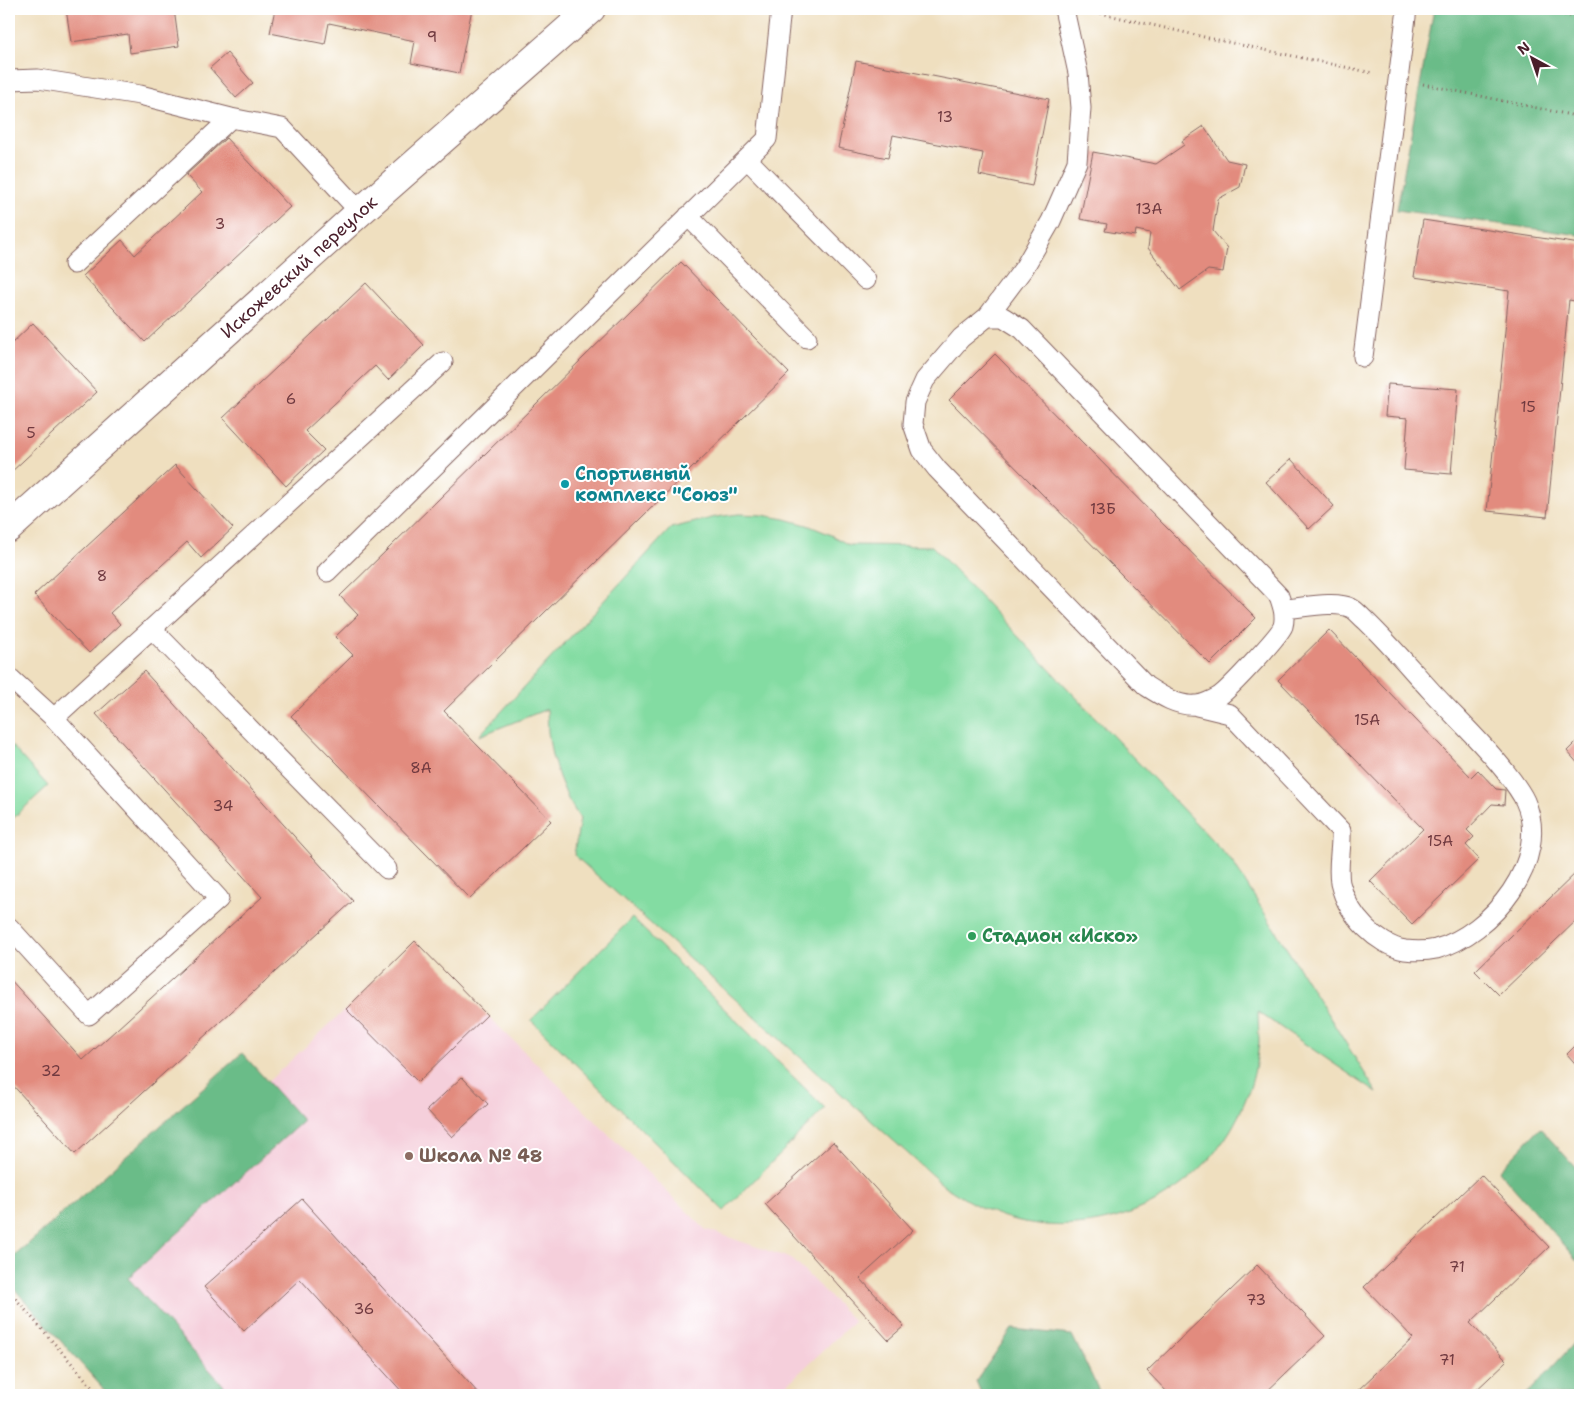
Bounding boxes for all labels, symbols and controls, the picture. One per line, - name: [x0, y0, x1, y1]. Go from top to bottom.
- house number: 9: [427, 27, 437, 47]
- north arrow: [1506, 32, 1556, 82]
- text: N: [1514, 38, 1534, 59]
- house number: 13: [937, 107, 953, 127]
- street label: Искожевский переулок: [216, 190, 383, 344]
- house number: 13А: [1136, 199, 1163, 219]
- house number: 3: [215, 214, 225, 234]
- house number: 6: [286, 389, 296, 409]
- house number: 15: [1520, 397, 1536, 417]
- house number: 5: [26, 423, 36, 443]
- place label: Спортивный комплекс "Союз": [575, 462, 738, 507]
- marker: Спортивный комплекс "Союз": [559, 478, 571, 490]
- house number: 13Б: [1090, 499, 1116, 519]
- house number: 8: [97, 566, 107, 586]
- house number: 15А: [1354, 710, 1380, 730]
- house number: 8А: [410, 758, 432, 778]
- house number: 34: [213, 796, 233, 816]
- house number: 15А: [1427, 831, 1453, 851]
- place label: Стадион «Иско»: [982, 924, 1138, 948]
- marker: Стадион «Иско»: [966, 930, 978, 942]
- house number: 32: [41, 1061, 61, 1081]
- place label: Школа № 48: [419, 1144, 542, 1168]
- marker: Школа № 48: [403, 1150, 415, 1162]
- house number: 71: [1449, 1257, 1465, 1277]
- house number: 73: [1246, 1290, 1266, 1310]
- house number: 36: [354, 1299, 374, 1319]
- house number: 71: [1439, 1350, 1455, 1370]

